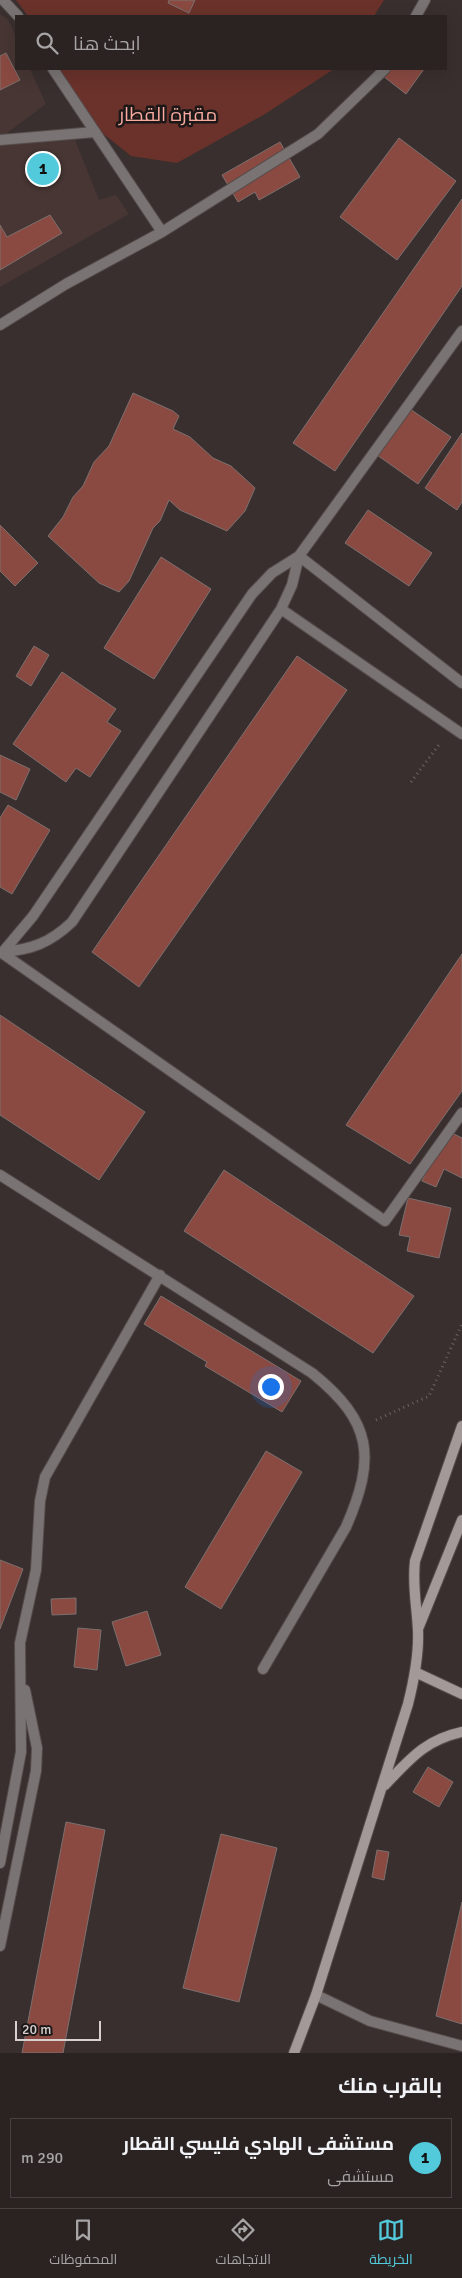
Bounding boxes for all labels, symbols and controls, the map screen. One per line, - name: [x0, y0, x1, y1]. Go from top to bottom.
- search box: [15, 15, 447, 70]
- icon: search: [33, 29, 61, 57]
- text: ابحث هنا: [73, 32, 141, 56]
- park label: مقبرة القطار: [118, 103, 217, 127]
- pin: 1: [27, 150, 59, 188]
- your location: [258, 1374, 284, 1400]
- scale bar: [15, 2018, 101, 2041]
- text: 20 m: [22, 2021, 51, 2038]
- text: بالقرب منك: [338, 2073, 442, 2099]
- text: مستشفى الهادي فليسي القطار: [123, 2132, 394, 2156]
- text: 290 m: [21, 2148, 63, 2168]
- text: 1: [421, 2148, 429, 2168]
- text: مستشفى: [327, 2167, 394, 2187]
- tab: المحفوظات: [49, 2216, 117, 2272]
- tab: الاتجاهات: [216, 2216, 271, 2272]
- tab: الخريطة: [369, 2216, 413, 2272]

